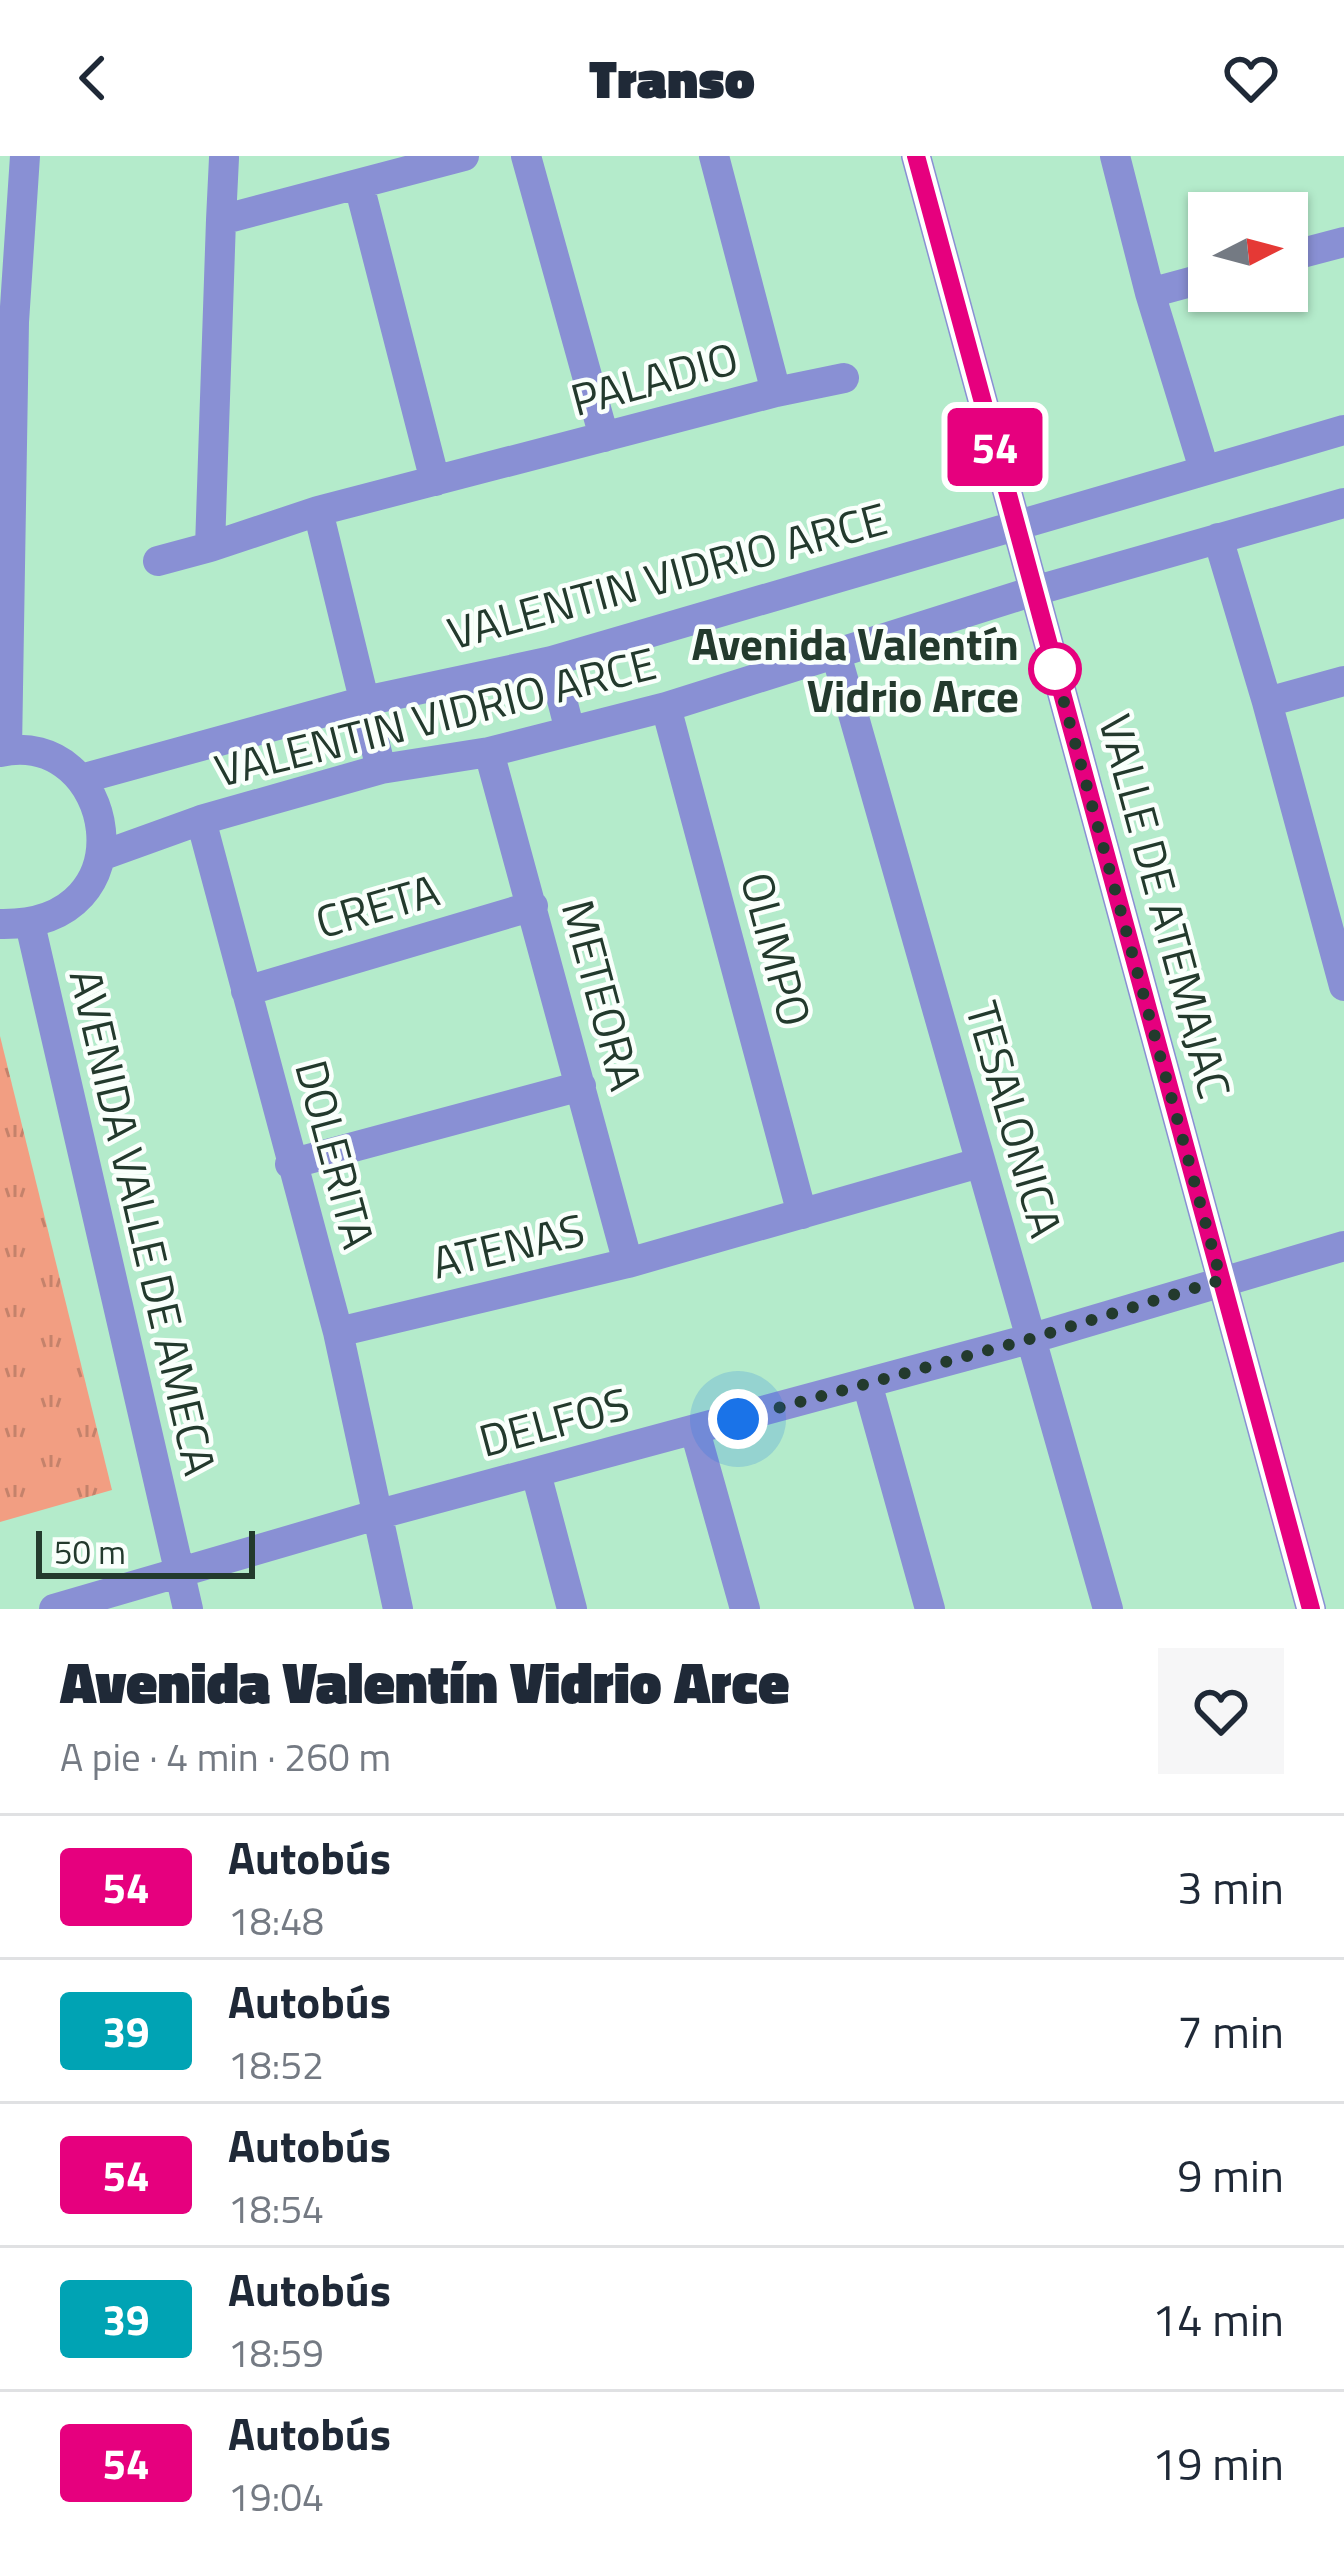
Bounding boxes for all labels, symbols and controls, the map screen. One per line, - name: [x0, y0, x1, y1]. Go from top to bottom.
- text: Transo: [589, 37, 755, 119]
- icon: back: [60, 45, 126, 111]
- icon: heart: [1218, 45, 1284, 111]
- north arrow: [1188, 192, 1308, 312]
- map controls: [1188, 192, 1308, 312]
- street label: PALADIO: [563, 323, 745, 433]
- line badge: 54: [941, 408, 1049, 486]
- text: 54: [971, 415, 1019, 479]
- street label: VALENTIN VIDRIO ARCE: [440, 484, 894, 666]
- place label: Avenida Valentín Vidrio Arce: [691, 609, 1019, 729]
- street label: VALENTIN VIDRIO ARCE: [207, 628, 663, 804]
- marker: Avenida Valentín Vidrio Arce: [1030, 644, 1080, 694]
- street label: VALLE DE ATEMAJAC: [1082, 706, 1250, 1106]
- street label: CRETA: [307, 855, 447, 955]
- street label: OLIMPO: [724, 865, 830, 1033]
- street label: METEORA: [545, 892, 661, 1098]
- street label: AVENIDA VALLE DE AMECA: [53, 962, 235, 1482]
- street label: TESALONICA: [949, 993, 1081, 1245]
- street label: DOLERITA: [278, 1052, 394, 1256]
- street label: ATENAS: [425, 1194, 591, 1296]
- street label: DELFOS: [471, 1368, 637, 1474]
- your location: [708, 1389, 768, 1449]
- scale bar: [36, 1525, 255, 1578]
- text: 50 m: [54, 1527, 126, 1577]
- text: Avenida Valentín Vidrio Arce: [60, 1638, 789, 1725]
- button: heart: [1158, 1648, 1284, 1774]
- text: A pie · 4 min · 260 m: [60, 1727, 391, 1786]
- text: Autobús: [228, 1823, 391, 1891]
- text: 3 min: [1177, 1853, 1284, 1921]
- text: 54: [102, 1855, 150, 1919]
- text: 18:48: [228, 1891, 324, 1950]
- text: Autobús: [228, 1967, 391, 2035]
- text: 7 min: [1177, 1997, 1284, 2065]
- text: 39: [102, 1999, 150, 2063]
- text: 18:52: [228, 2035, 324, 2094]
- text: Autobús: [228, 2111, 391, 2179]
- text: 9 min: [1177, 2141, 1284, 2209]
- text: 54: [102, 2143, 150, 2207]
- text: 18:54: [228, 2179, 324, 2238]
- text: Autobús: [228, 2255, 391, 2323]
- text: 14 min: [1152, 2285, 1284, 2353]
- text: 39: [102, 2287, 150, 2351]
- text: 18:59: [228, 2323, 324, 2382]
- text: Autobús: [228, 2399, 391, 2467]
- text: 19 min: [1152, 2429, 1284, 2497]
- text: 54: [102, 2431, 150, 2495]
- text: 19:04: [228, 2467, 324, 2526]

